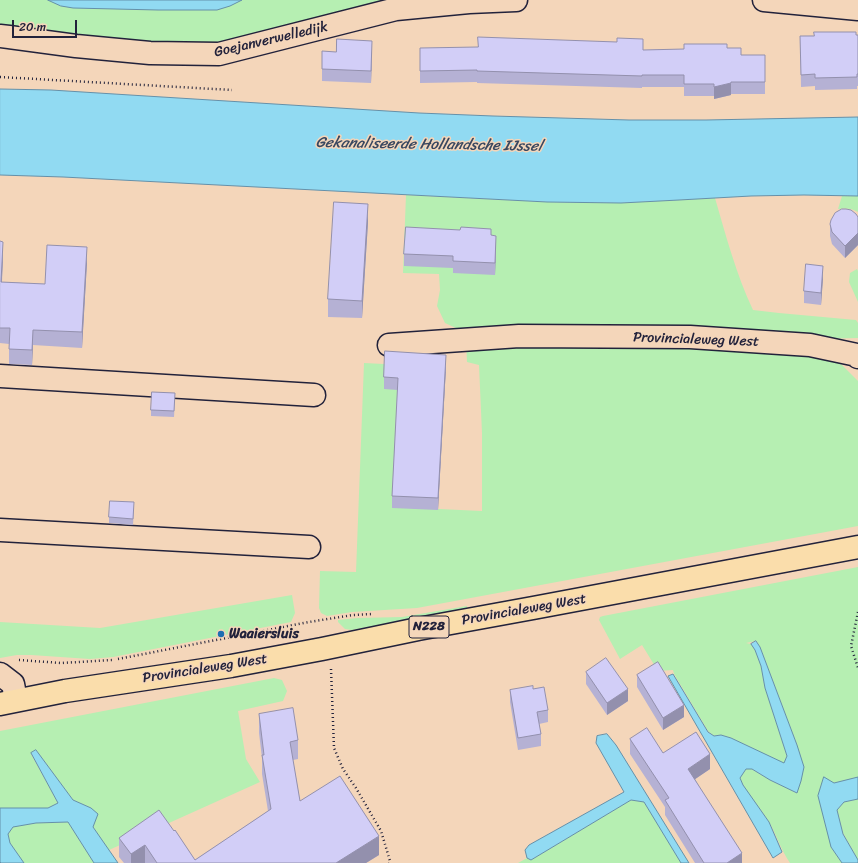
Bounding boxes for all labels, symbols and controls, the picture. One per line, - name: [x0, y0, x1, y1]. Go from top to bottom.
- scale bar: [14, 12, 79, 38]
- text: 20 m: [19, 16, 46, 38]
- street label: Goejanverwelledijk: [213, 19, 329, 61]
- water label: Gekanaliseerde Hollandsche IJssel: [316, 134, 542, 156]
- street label: Provincialeweg West: [633, 329, 759, 351]
- street label: Provincialeweg West: [460, 591, 588, 629]
- road number: N228: [409, 616, 449, 638]
- place label: Waaiersluis: [229, 626, 299, 642]
- marker: Waaiersluis: [216, 629, 226, 639]
- street label: Provincialeweg West: [141, 651, 269, 687]

